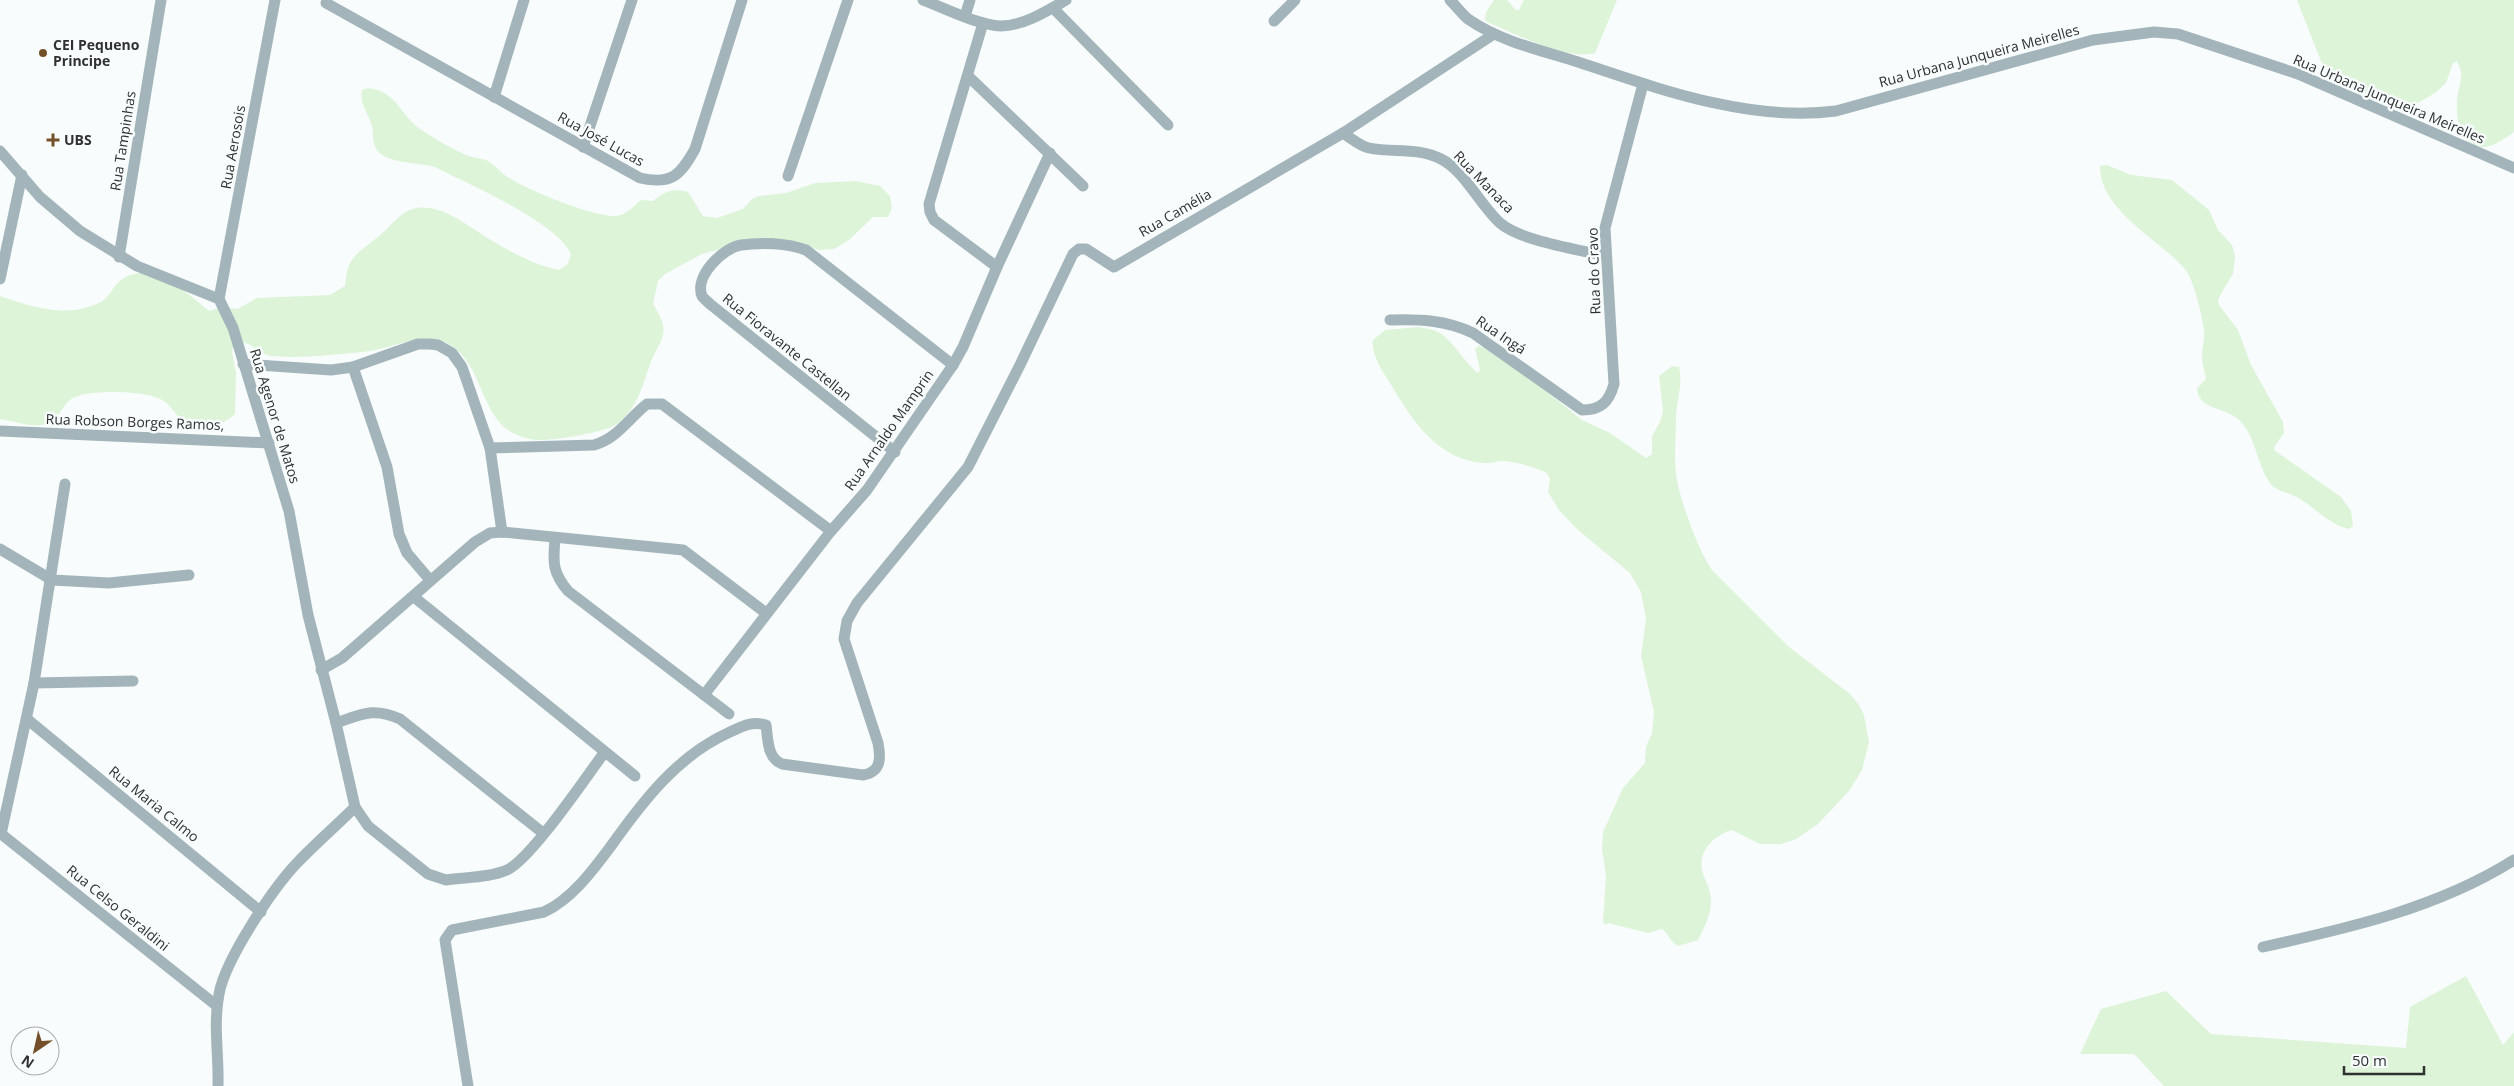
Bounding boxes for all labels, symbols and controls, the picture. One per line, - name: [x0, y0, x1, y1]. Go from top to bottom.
- street label: Rua Urbana Junqueira Meirelles: [1877, 20, 2081, 91]
- place label: CEI Pequeno Principe: [53, 35, 140, 70]
- marker: CEI Pequeno Principe: [37, 47, 49, 59]
- street label: Rua Urbana Junqueira Meirelles: [2290, 49, 2488, 148]
- street label: Rua Tampinhas: [105, 89, 140, 192]
- street label: Rua Aerosois: [216, 103, 249, 190]
- street label: Rua José Lucas: [555, 107, 648, 170]
- place label: UBS: [64, 130, 92, 149]
- marker: UBS: [46, 133, 60, 147]
- street label: Rua Manaca: [1450, 146, 1519, 217]
- street label: Rua Camélia: [1135, 184, 1215, 241]
- street label: Rua do Cravo: [1582, 227, 1605, 315]
- street label: Rua Fioravante Castellan: [719, 289, 856, 405]
- street label: Rua Ingá: [1473, 311, 1530, 358]
- street label: Rua Agenor de Matos: [246, 346, 305, 486]
- street label: Rua Arnaldo Mamprin: [840, 365, 938, 494]
- street label: Rua Robson Borges Ramos,: [45, 409, 225, 434]
- street label: Rua Maria Calmo: [105, 761, 204, 846]
- street label: Rua Celso Geraldini: [63, 860, 174, 955]
- north arrow: [10, 1026, 60, 1076]
- scale bar: [2344, 1044, 2424, 1076]
- text: 50 m: [2352, 1050, 2387, 1070]
- text: N: [17, 1051, 37, 1073]

